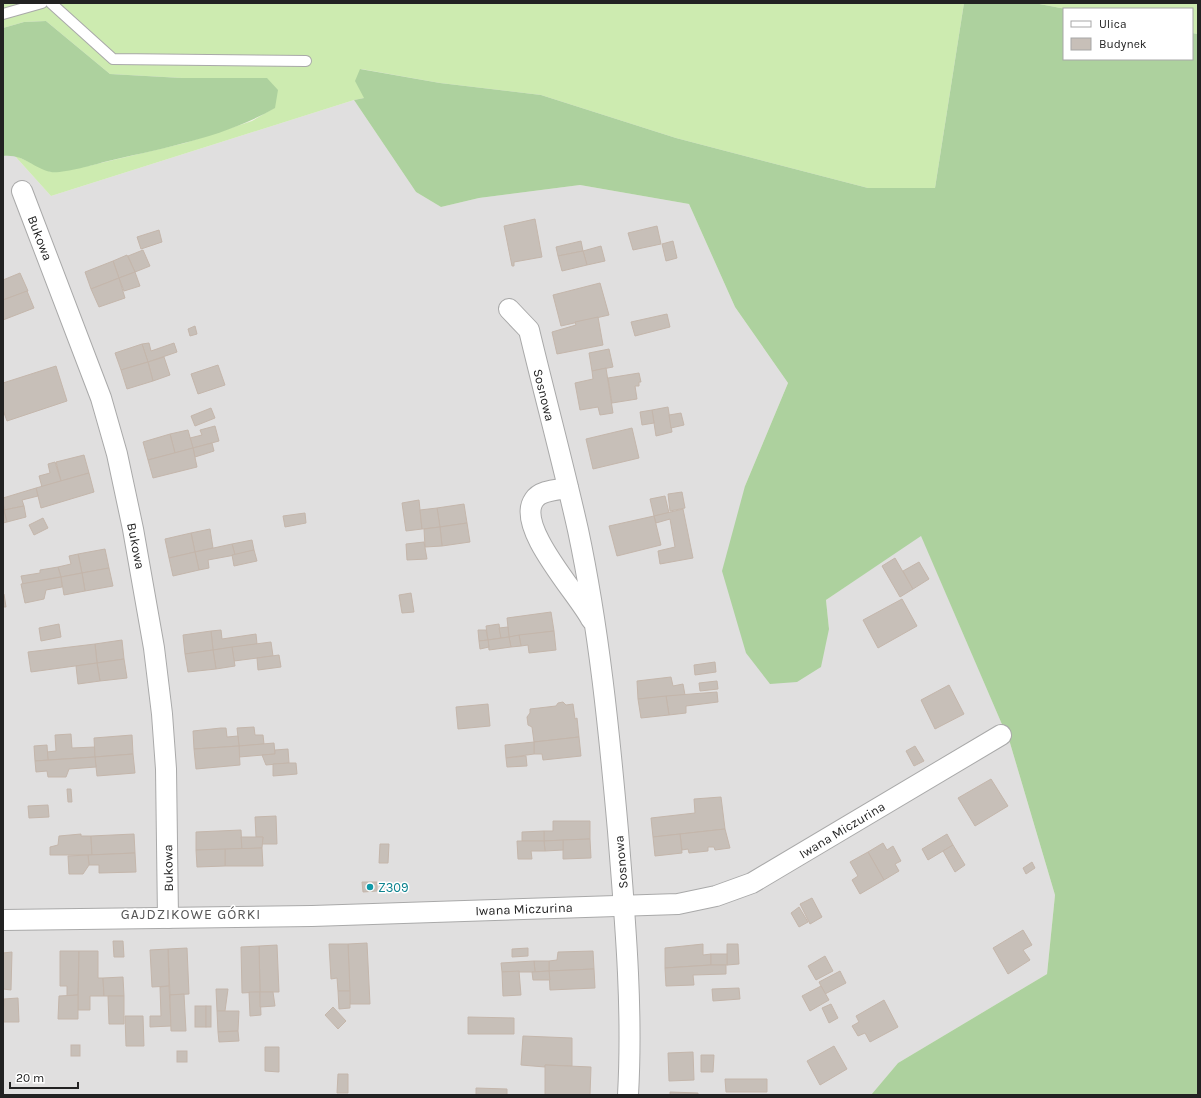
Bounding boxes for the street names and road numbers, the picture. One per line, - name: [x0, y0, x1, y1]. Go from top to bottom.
- street label: Bukowa: [25, 213, 55, 263]
- street label: Sosnowa: [530, 367, 558, 423]
- street label: Bukowa: [124, 522, 148, 570]
- street label: Iwana Miczurina: [796, 798, 888, 862]
- street label: Sosnowa: [611, 835, 631, 889]
- street label: Bukowa: [160, 844, 176, 892]
- street label: Iwana Miczurina: [475, 900, 573, 918]

